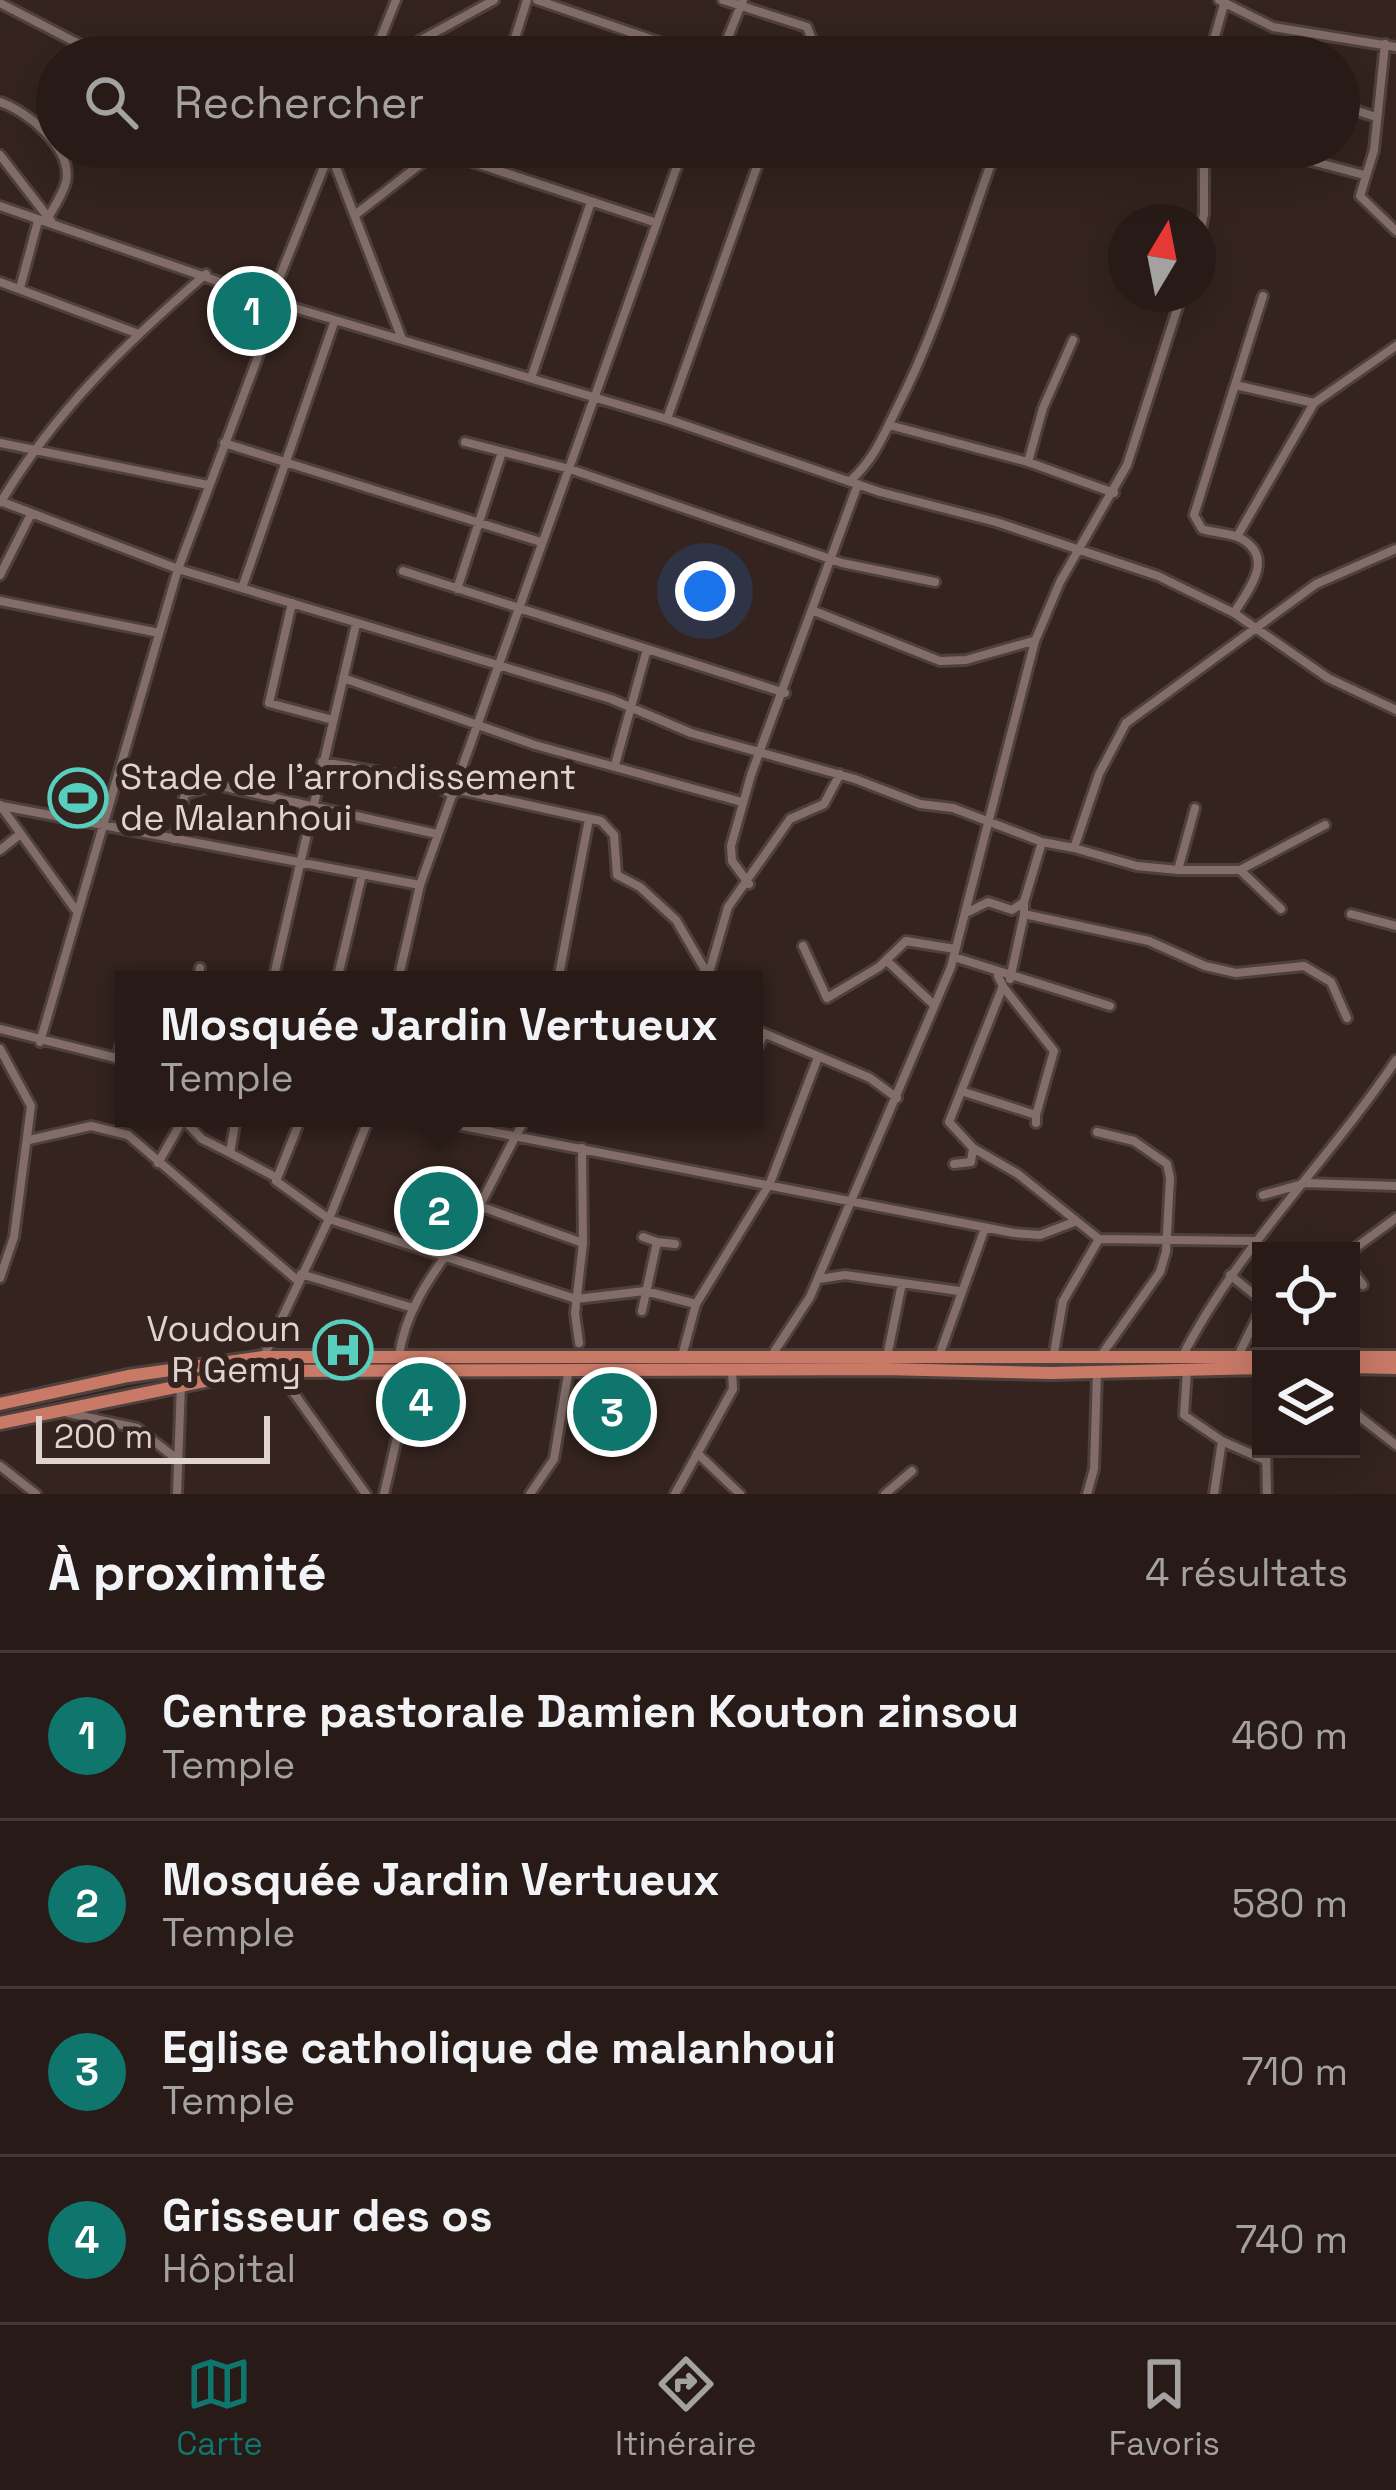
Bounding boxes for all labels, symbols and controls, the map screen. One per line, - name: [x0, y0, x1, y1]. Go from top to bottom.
- search box: [36, 36, 1360, 168]
- icon: search: [78, 69, 144, 135]
- text: Rechercher: [174, 74, 424, 131]
- north arrow: [1108, 204, 1216, 312]
- pin: 1: [213, 266, 291, 356]
- your location: [675, 561, 735, 621]
- place label: Stade de l'arrondissement de Malanhoui: [120, 754, 576, 841]
- sports icon: Stade de l'arrondissement de Malanhoui: [47, 767, 109, 829]
- popup: [115, 971, 763, 1127]
- text: Mosquée Jardin Vertueux: [160, 996, 718, 1053]
- text: Temple: [160, 1053, 294, 1102]
- pin: 2: [400, 1166, 478, 1256]
- map controls: [1252, 1242, 1360, 1458]
- button: locate: [1252, 1242, 1360, 1350]
- place label: Voudoun R Gemy: [146, 1306, 301, 1393]
- hospital icon: Voudoun R Gemy: [312, 1319, 374, 1381]
- button: layers: [1252, 1350, 1360, 1458]
- pin: 4: [382, 1357, 460, 1447]
- pin: 3: [573, 1367, 651, 1457]
- scale bar: [36, 1410, 270, 1463]
- text: 200 m: [54, 1416, 153, 1458]
- text: À proximité: [48, 1540, 327, 1605]
- text: 4 résultats: [1145, 1548, 1348, 1597]
- text: Centre pastorale Damien Kouton zinsou: [162, 1683, 1019, 1740]
- text: 1: [78, 1711, 96, 1760]
- text: 460 m: [1231, 1711, 1348, 1760]
- text: Temple: [162, 1740, 295, 1789]
- text: Mosquée Jardin Vertueux: [162, 1851, 720, 1908]
- text: 2: [75, 1879, 99, 1928]
- text: 580 m: [1232, 1879, 1348, 1928]
- text: Temple: [162, 1908, 295, 1957]
- text: Eglise catholique de malanhoui: [162, 2019, 836, 2076]
- text: 3: [75, 2047, 99, 2096]
- text: 710 m: [1242, 2047, 1348, 2096]
- text: Temple: [162, 2076, 295, 2125]
- text: Grisseur des os: [162, 2187, 492, 2244]
- text: 4: [75, 2215, 99, 2264]
- text: 740 m: [1235, 2215, 1348, 2264]
- text: Hôpital: [162, 2244, 296, 2293]
- tab: Carte: [176, 2351, 263, 2465]
- tab: Itinéraire: [615, 2351, 757, 2465]
- tab: Favoris: [1109, 2351, 1220, 2465]

